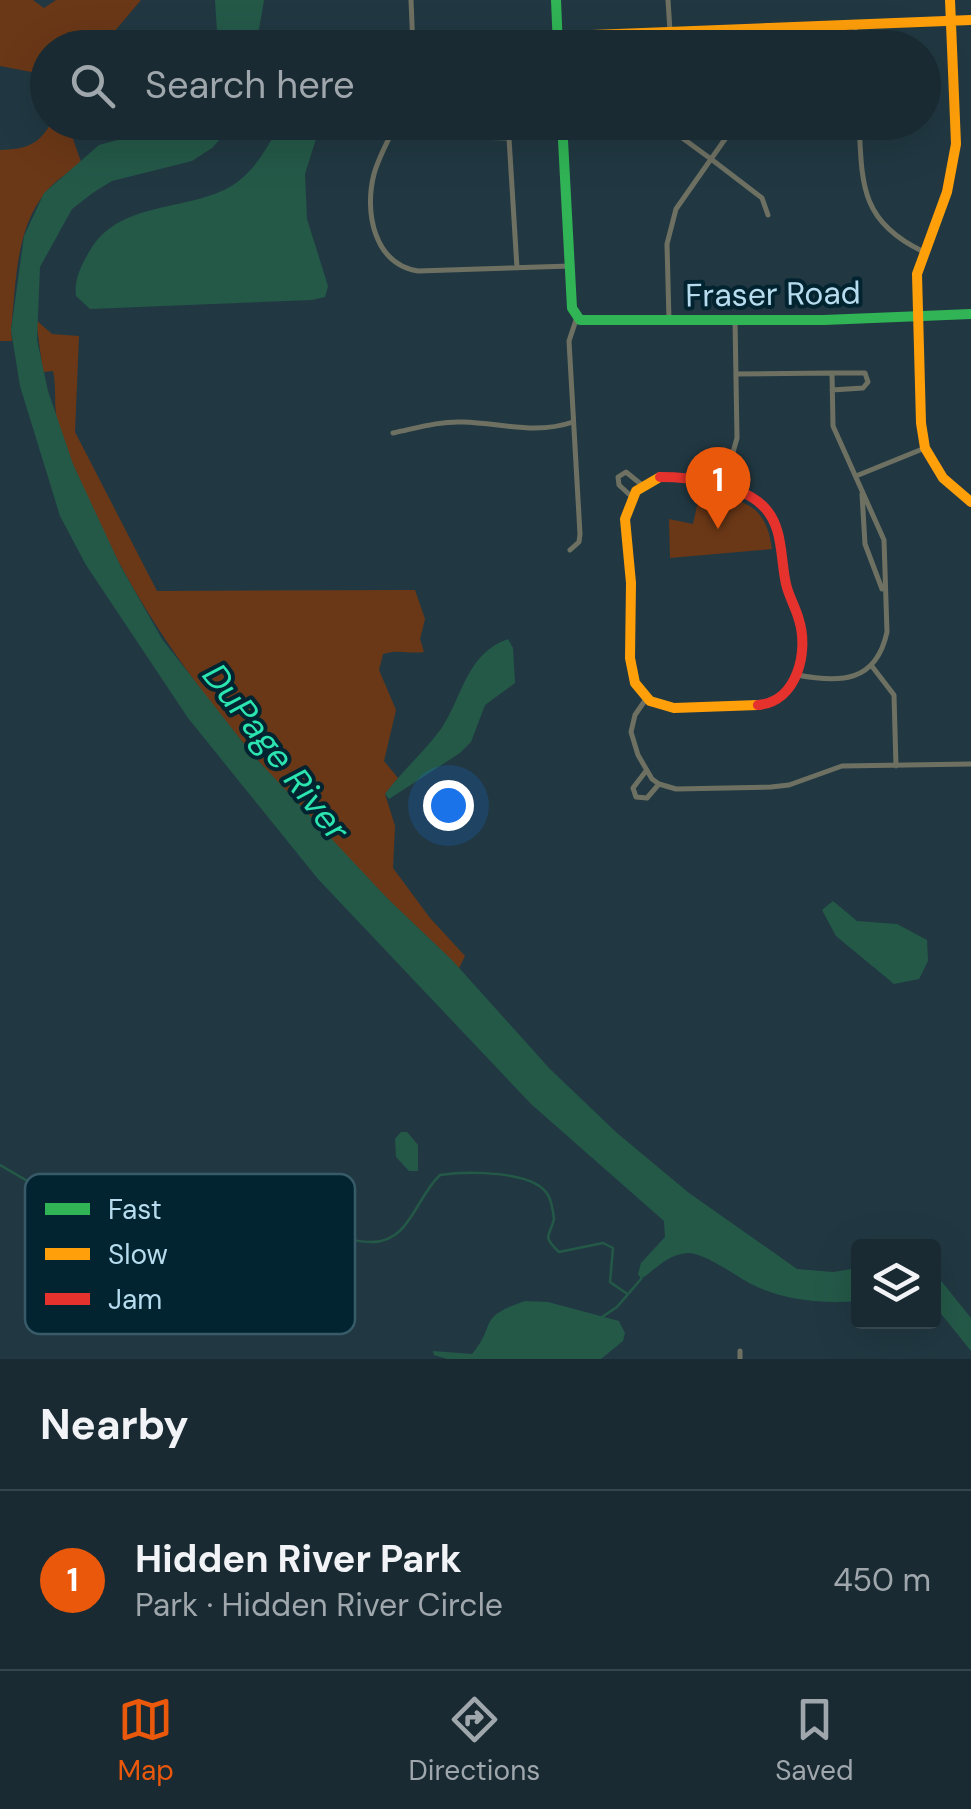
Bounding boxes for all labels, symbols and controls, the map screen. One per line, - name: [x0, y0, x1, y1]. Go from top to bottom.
- search box: [30, 30, 941, 140]
- icon: search: [65, 58, 120, 113]
- text: Search here: [145, 60, 355, 110]
- street label: Fraser Road: [685, 271, 861, 317]
- pin: 1: [686, 446, 750, 529]
- water label: DuPage River: [192, 654, 360, 851]
- your location: [423, 780, 474, 831]
- legend: [25, 1174, 355, 1334]
- text: Fast: [108, 1191, 162, 1228]
- text: Slow: [108, 1236, 168, 1273]
- map controls: [851, 1239, 941, 1329]
- button: layers: [851, 1239, 941, 1329]
- text: Jam: [108, 1281, 162, 1318]
- text: Nearby: [40, 1397, 189, 1452]
- text: Hidden River Park: [135, 1534, 462, 1584]
- text: 1: [67, 1559, 78, 1601]
- text: 450 m: [833, 1559, 931, 1601]
- text: Park · Hidden River Circle: [135, 1584, 503, 1626]
- tab: Map: [117, 1692, 174, 1789]
- tab: Directions: [409, 1692, 540, 1789]
- tab: Saved: [775, 1692, 854, 1789]

